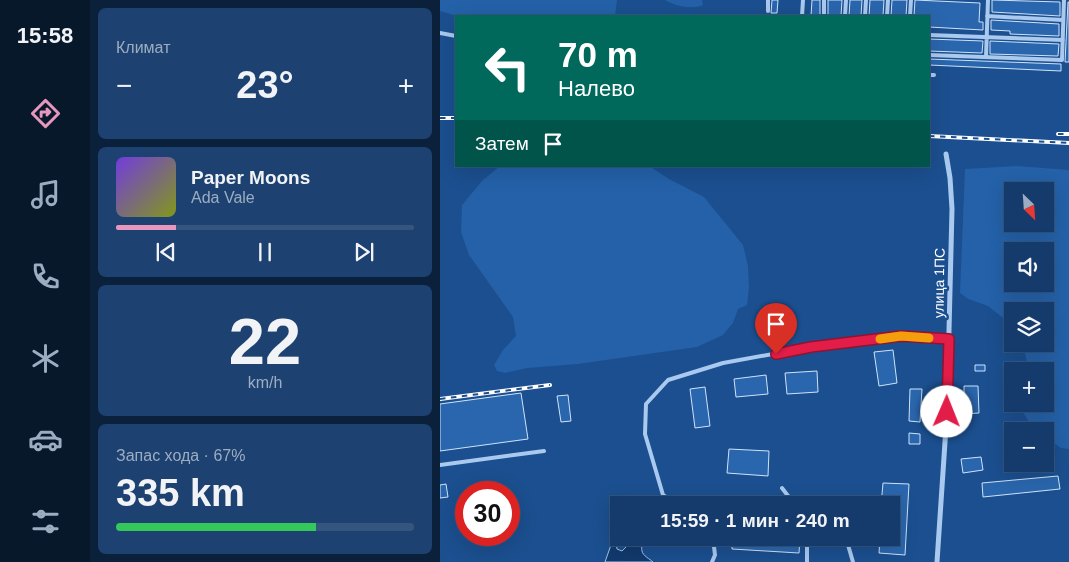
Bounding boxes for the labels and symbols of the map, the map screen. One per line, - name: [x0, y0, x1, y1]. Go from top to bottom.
- north arrow: [1004, 182, 1054, 232]
- street label: улица 1ПС: [930, 248, 948, 318]
- pin: [755, 303, 797, 354]
- position arrow: [920, 385, 972, 437]
- speed limit sign: 30: [455, 481, 520, 546]

